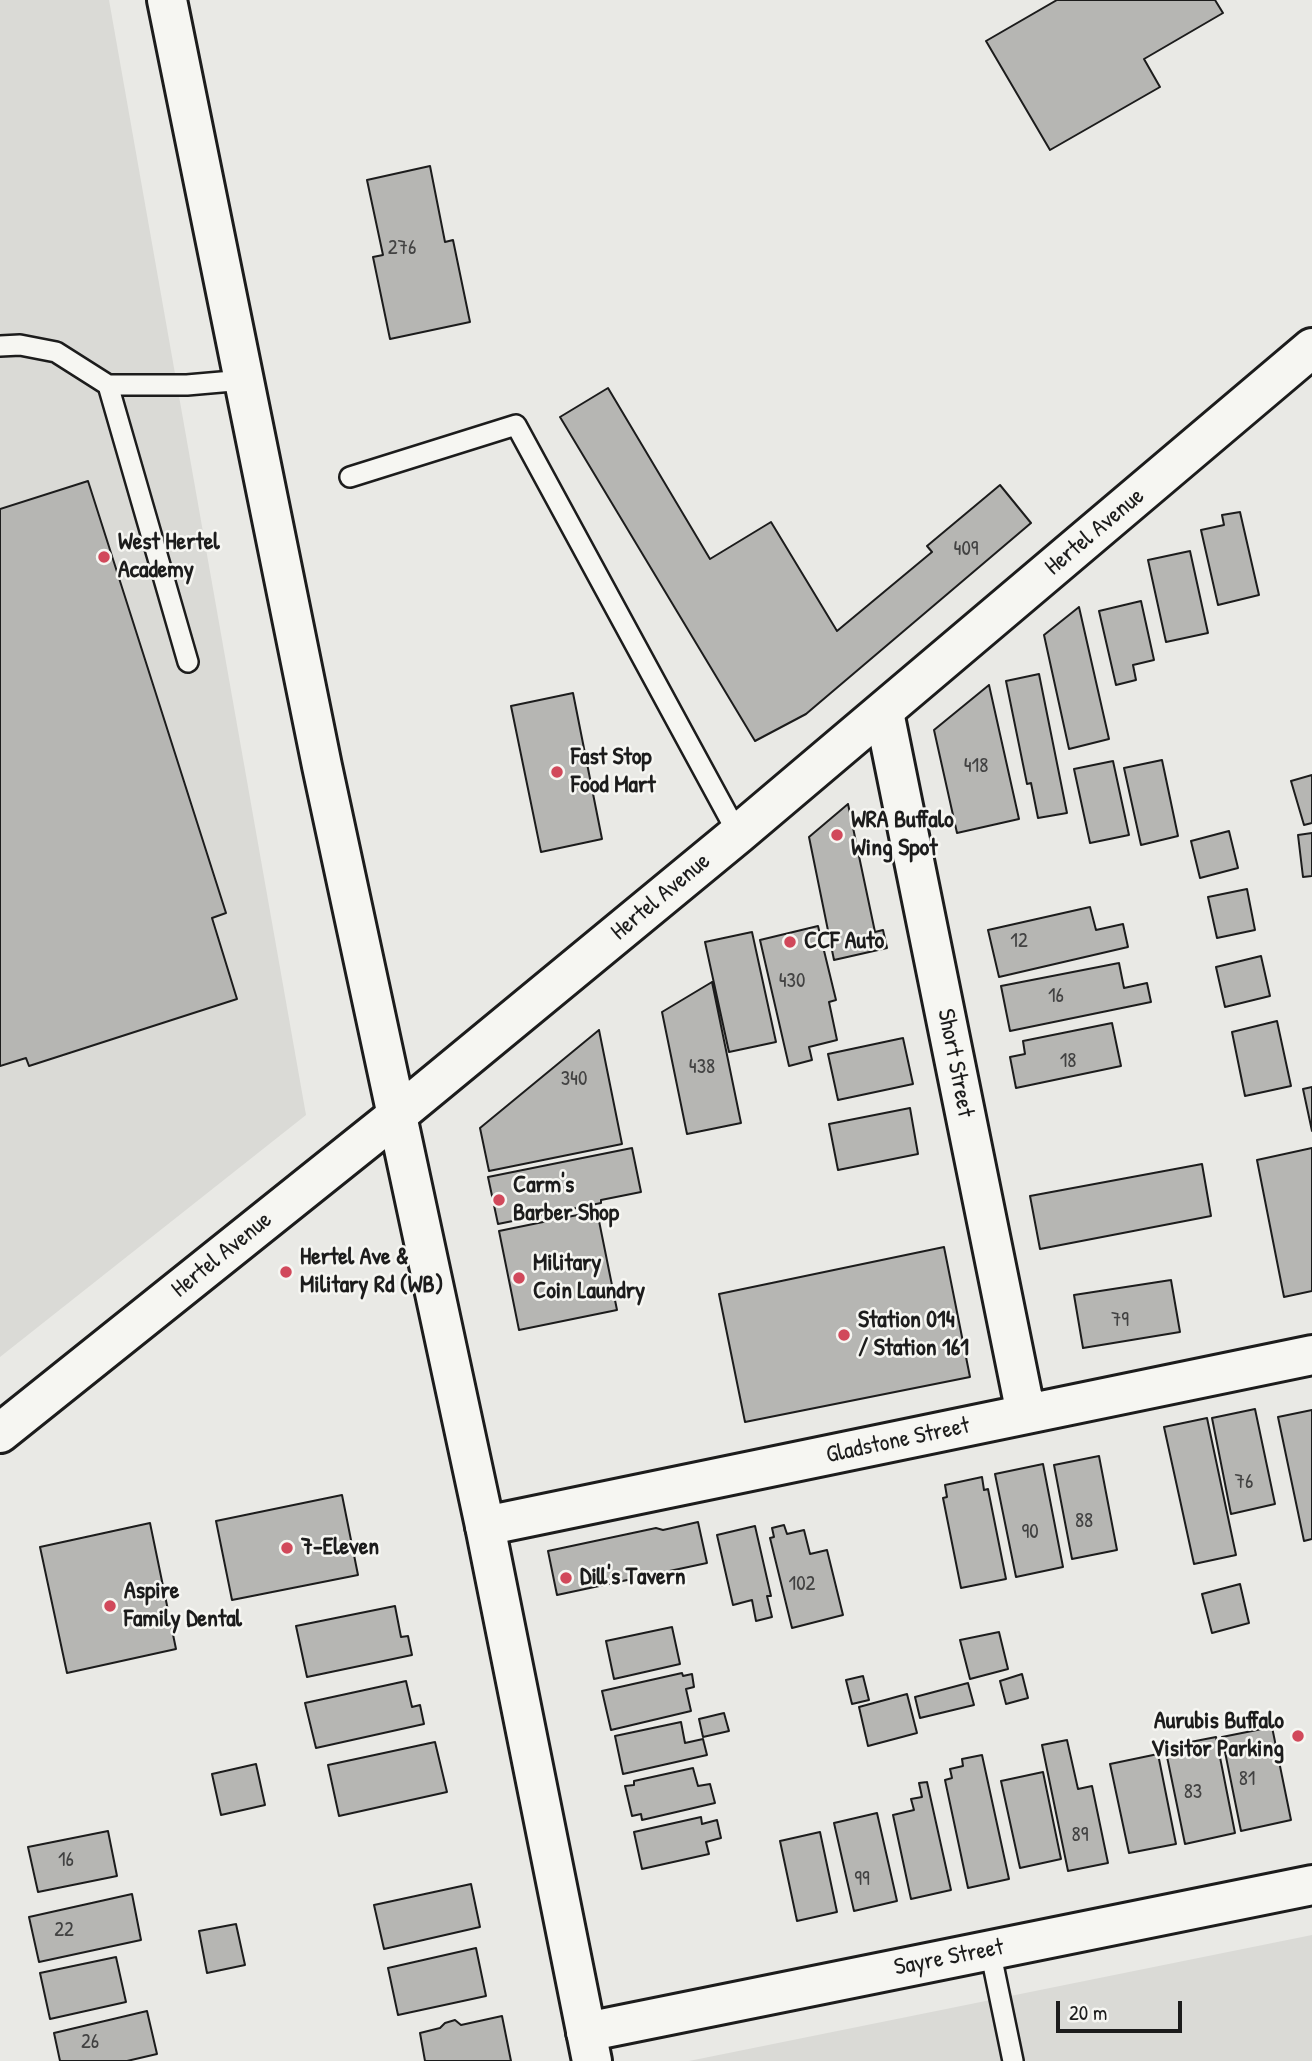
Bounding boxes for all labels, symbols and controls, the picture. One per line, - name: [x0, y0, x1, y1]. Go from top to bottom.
- house number: 276: [388, 235, 416, 261]
- street label: Hertel Avenue: [1040, 482, 1150, 582]
- place label: West Hertel Academy: [118, 529, 220, 585]
- house number: 409: [954, 536, 978, 562]
- marker: West Hertel Academy: [96, 549, 112, 565]
- place label: Fast Stop Food Mart: [571, 744, 655, 800]
- house number: 418: [964, 753, 988, 779]
- marker: Fast Stop Food Mart: [549, 764, 565, 780]
- place label: WRA Buffalo Wing Spot: [851, 807, 954, 863]
- marker: WRA Buffalo Wing Spot: [829, 827, 845, 843]
- street label: Hertel Avenue: [606, 847, 716, 947]
- place label: CCF Auto: [804, 928, 884, 956]
- house number: 12: [1010, 928, 1028, 954]
- marker: CCF Auto: [782, 934, 798, 950]
- house number: 430: [779, 968, 805, 994]
- house number: 16: [1048, 983, 1064, 1009]
- street label: Short Street: [930, 1006, 980, 1120]
- house number: 18: [1060, 1048, 1076, 1074]
- house number: 438: [689, 1054, 715, 1080]
- house number: 340: [561, 1066, 587, 1092]
- place label: Carm's Barber Shop: [513, 1172, 619, 1228]
- marker: Carm's Barber Shop: [491, 1192, 507, 1208]
- street label: Hertel Avenue: [166, 1206, 278, 1304]
- place label: Hertel Ave & Military Rd (WB): [300, 1244, 443, 1300]
- place label: Military Coin Laundry: [533, 1250, 645, 1306]
- marker: Hertel Ave & Military Rd (WB): [278, 1264, 294, 1280]
- marker: Military Coin Laundry: [511, 1270, 527, 1286]
- place label: Station 014 / Station 161: [858, 1307, 969, 1363]
- house number: 79: [1111, 1307, 1129, 1333]
- marker: Station 014 / Station 161: [836, 1327, 852, 1343]
- street label: Gladstone Street: [824, 1412, 972, 1470]
- house number: 76: [1235, 1469, 1253, 1495]
- house number: 88: [1075, 1508, 1093, 1534]
- house number: 90: [1021, 1519, 1039, 1545]
- place label: 7-Eleven: [301, 1534, 379, 1562]
- marker: 7-Eleven: [279, 1540, 295, 1556]
- place label: Dill's Tavern: [580, 1564, 686, 1592]
- marker: Dill's Tavern: [558, 1570, 574, 1586]
- house number: 102: [789, 1571, 815, 1597]
- place label: Aspire Family Dental: [124, 1578, 242, 1634]
- marker: Aspire Family Dental: [102, 1598, 118, 1614]
- place label: Aurubis Buffalo Visitor Parking: [1151, 1708, 1284, 1764]
- marker: Aurubis Buffalo Visitor Parking: [1290, 1728, 1306, 1744]
- house number: 81: [1239, 1766, 1255, 1792]
- house number: 83: [1184, 1779, 1202, 1805]
- house number: 89: [1072, 1822, 1088, 1848]
- house number: 16: [58, 1847, 74, 1873]
- house number: 99: [854, 1866, 870, 1892]
- house number: 22: [54, 1917, 74, 1943]
- street label: Sayre Street: [892, 1933, 1006, 1983]
- scale bar: [1060, 1988, 1186, 2032]
- text: 20 m: [1069, 1998, 1107, 2027]
- house number: 26: [81, 2029, 99, 2055]

